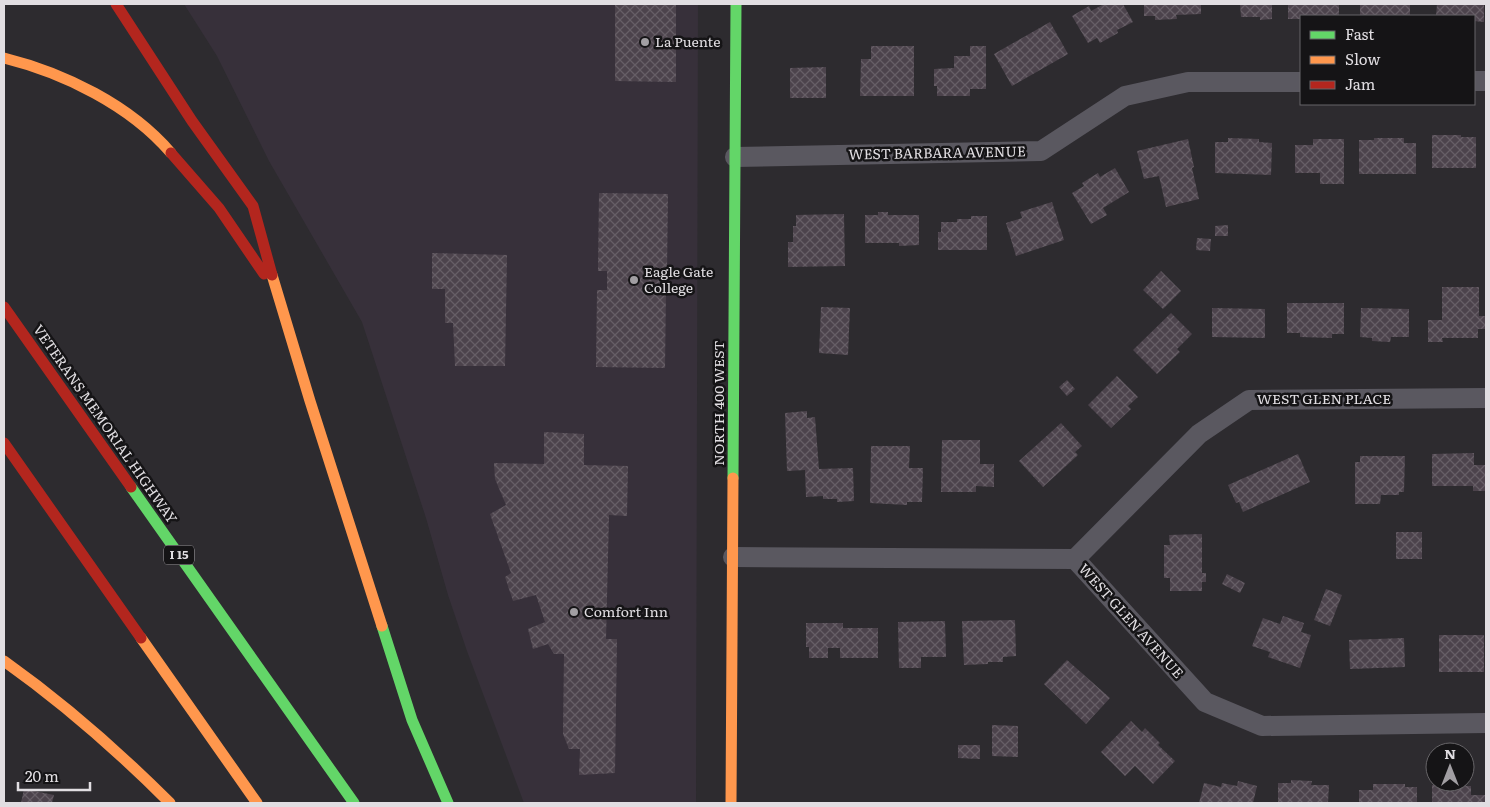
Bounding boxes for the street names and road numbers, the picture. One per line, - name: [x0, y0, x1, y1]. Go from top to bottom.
- street label: WEST BARBARA AVENUE: [848, 140, 1026, 164]
- street label: VETERANS MEMORIAL HIGHWAY: [29, 320, 183, 527]
- street label: NORTH 400 WEST: [708, 340, 728, 466]
- street label: WEST GLEN PLACE: [1257, 388, 1391, 408]
- road number: I 15: [164, 546, 194, 564]
- street label: WEST GLEN AVENUE: [1075, 559, 1189, 682]

